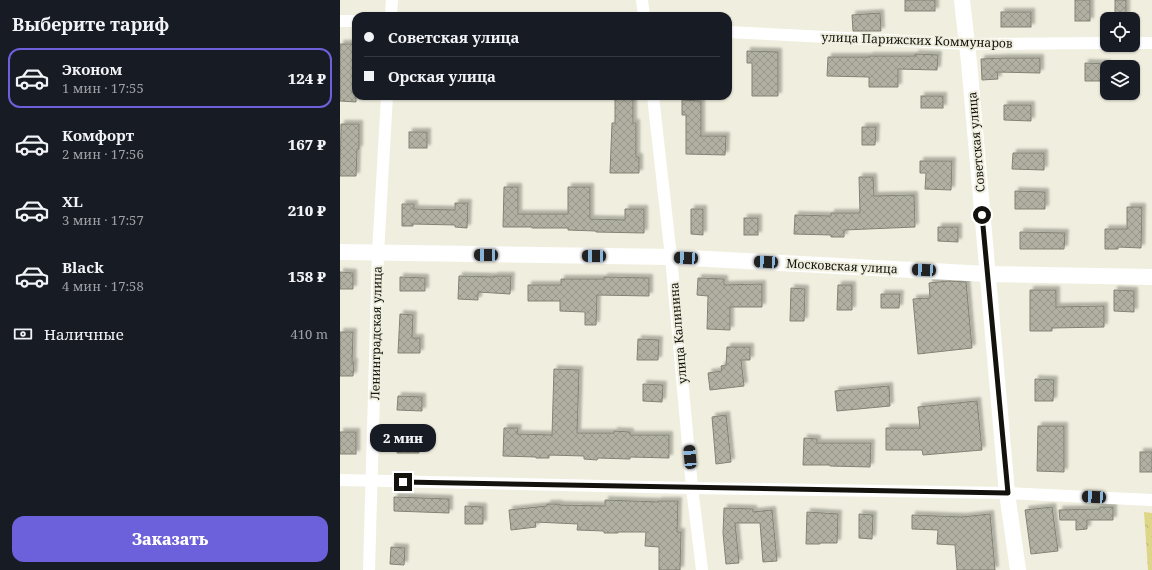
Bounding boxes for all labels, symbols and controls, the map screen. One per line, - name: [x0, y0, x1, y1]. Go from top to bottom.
- text: Выберите тариф: [12, 12, 169, 36]
- map controls: [1100, 12, 1140, 100]
- button: locate: [1100, 12, 1140, 52]
- text: Советская улица: [388, 27, 520, 47]
- street label: улица Парижских Коммунаров: [821, 28, 1013, 52]
- text: Эконом: [62, 59, 122, 79]
- icon: car: [14, 60, 50, 96]
- button: layers: [1100, 60, 1140, 100]
- text: Орская улица: [388, 66, 496, 86]
- text: 124 ₽: [288, 68, 326, 88]
- text: 1 мин · 17:55: [62, 79, 144, 97]
- street label: Советская улица: [963, 91, 989, 193]
- text: Комфорт: [62, 125, 134, 145]
- icon: car: [14, 126, 50, 162]
- text: 167 ₽: [288, 134, 326, 154]
- text: 2 мин · 17:56: [62, 145, 144, 163]
- text: XL: [62, 191, 83, 211]
- icon: car: [14, 192, 50, 228]
- text: 210 ₽: [288, 200, 326, 220]
- route start: [973, 206, 991, 224]
- text: 3 мин · 17:57: [62, 211, 144, 229]
- car: [474, 249, 498, 261]
- car: [582, 250, 606, 262]
- car: [674, 251, 698, 265]
- car: [754, 255, 778, 269]
- street label: Московская улица: [786, 255, 898, 277]
- text: Black: [62, 257, 104, 277]
- icon: car: [14, 258, 50, 294]
- car: [912, 263, 936, 277]
- text: 158 ₽: [288, 266, 326, 286]
- street label: Ленинградская улица: [366, 266, 386, 400]
- text: 4 мин · 17:58: [62, 277, 144, 295]
- street label: улица Калинина: [665, 281, 691, 385]
- icon: cash: [12, 323, 34, 345]
- text: Наличные: [44, 324, 124, 344]
- text: 410 m: [291, 325, 328, 343]
- callout: 2 мин: [370, 424, 436, 452]
- text: 2 мин: [383, 429, 423, 447]
- car: [683, 445, 697, 469]
- route end: [394, 473, 412, 491]
- car: [1082, 490, 1106, 504]
- button: Заказать: [12, 516, 328, 562]

